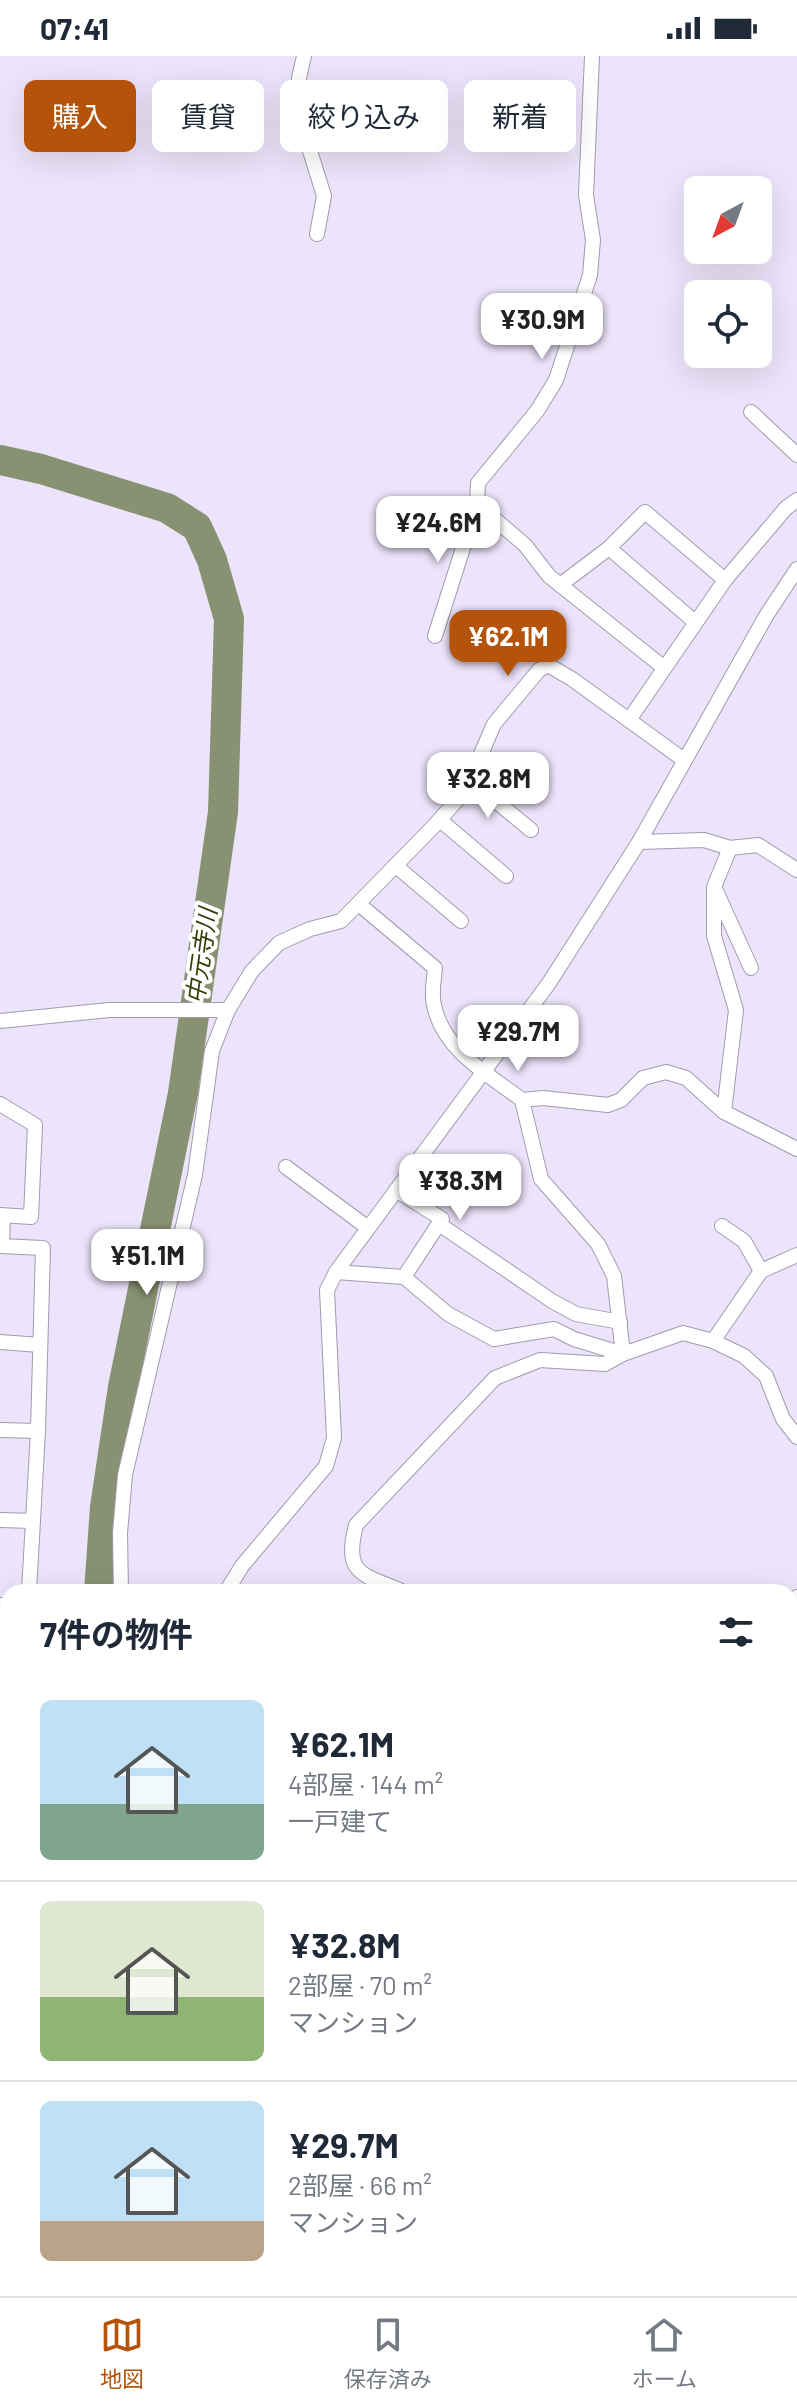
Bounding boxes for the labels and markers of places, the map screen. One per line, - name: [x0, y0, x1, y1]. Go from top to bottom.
- pin: ¥30.9M: [477, 293, 607, 361]
- pin: ¥24.6M: [373, 496, 503, 564]
- pin: ¥62.1M: [443, 610, 573, 678]
- pin: ¥32.8M: [423, 752, 553, 820]
- pin: ¥29.7M: [453, 1005, 583, 1073]
- pin: ¥38.3M: [395, 1154, 525, 1222]
- pin: ¥51.1M: [82, 1229, 212, 1297]

